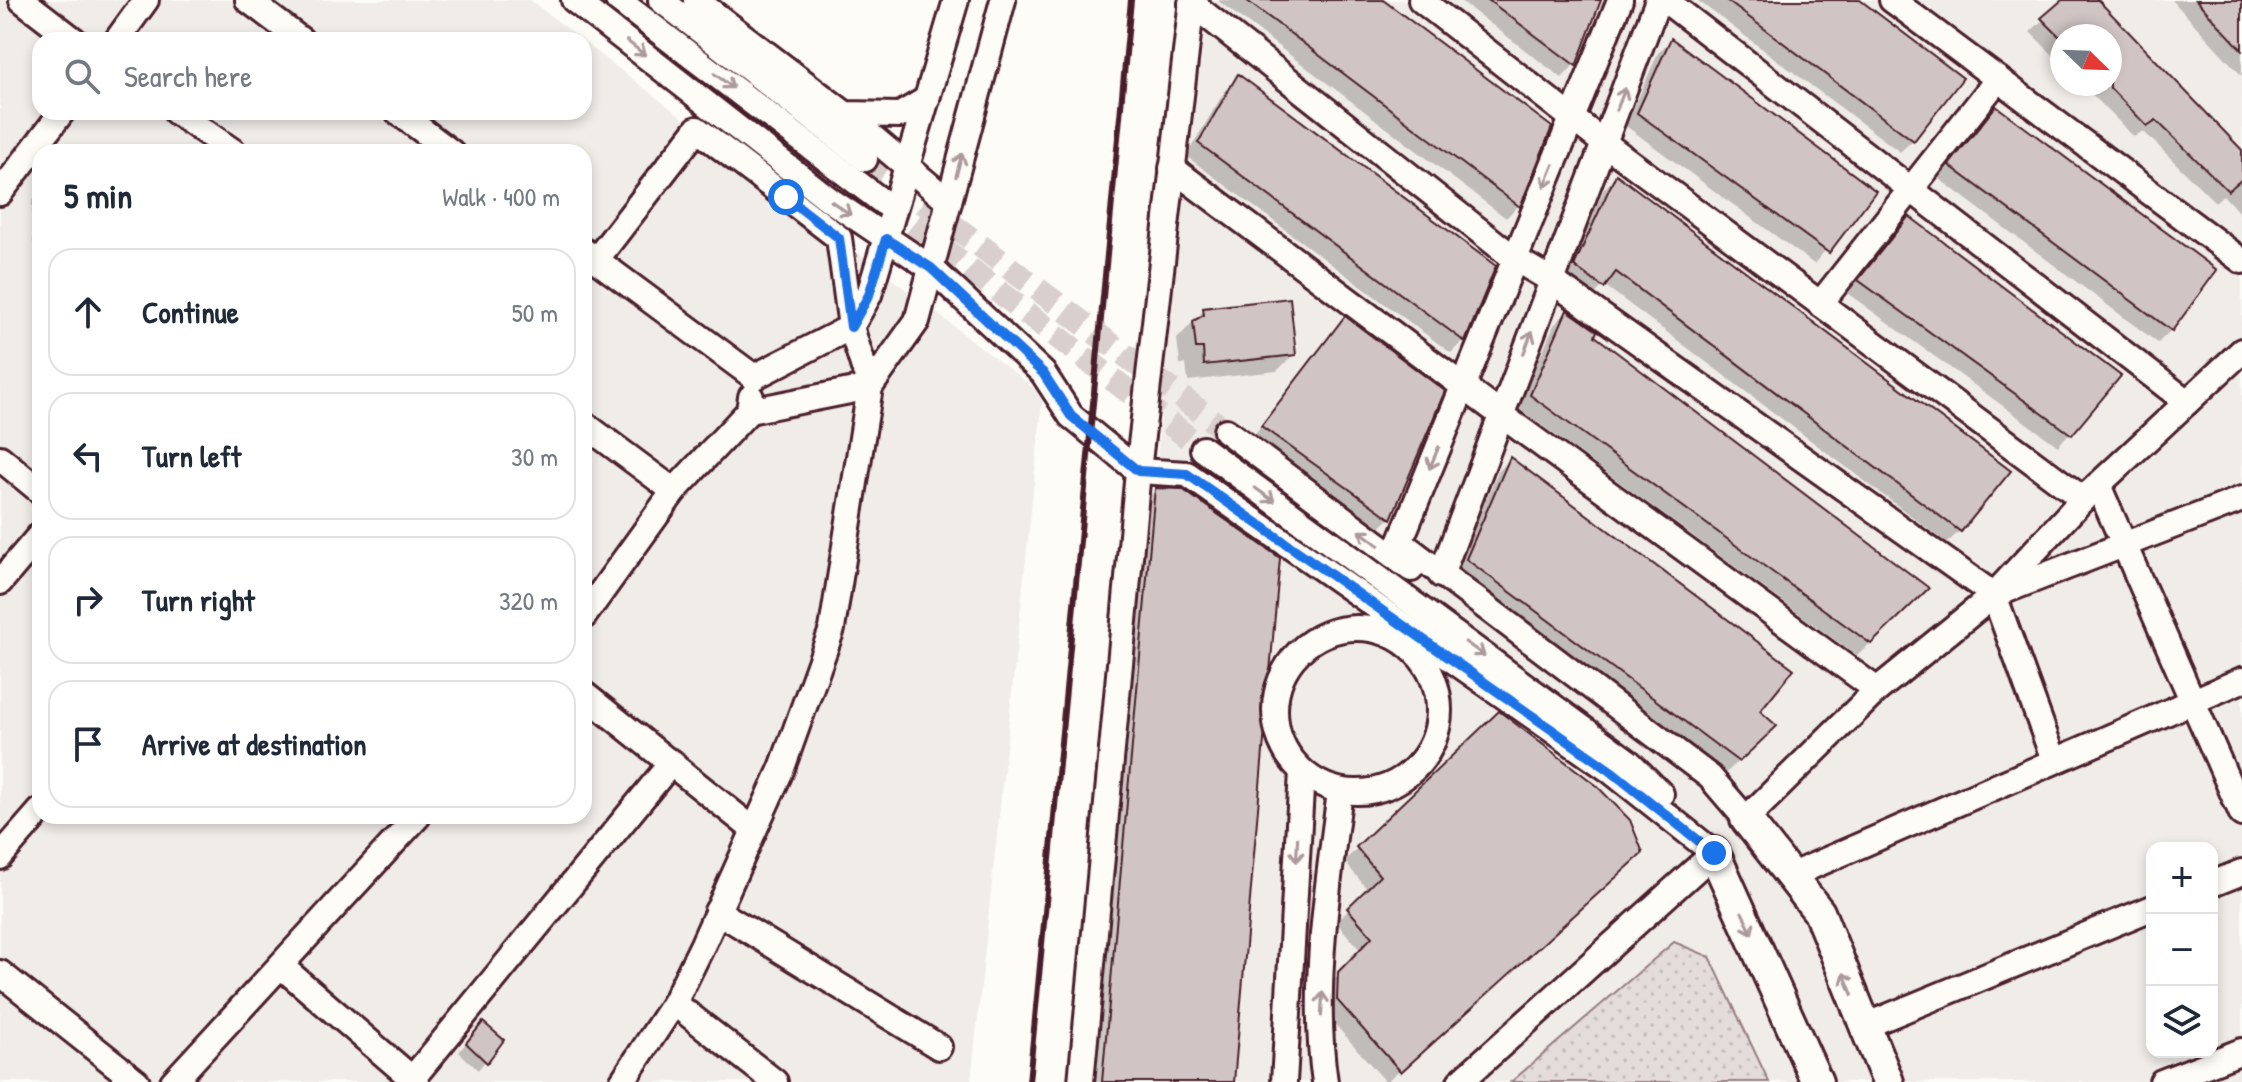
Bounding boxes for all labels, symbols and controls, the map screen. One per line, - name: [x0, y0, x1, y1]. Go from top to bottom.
- north arrow: [2050, 24, 2122, 96]
- search box: [32, 32, 592, 120]
- one-way arrow: [625, 39, 646, 57]
- icon: search: [60, 54, 104, 98]
- text: Search here: [124, 56, 252, 96]
- one-way arrow: [713, 72, 735, 89]
- one-way arrow: [1615, 87, 1629, 112]
- one-way arrow: [953, 152, 968, 178]
- one-way arrow: [1540, 163, 1555, 188]
- text: 5 min: [64, 173, 132, 219]
- text: Walk · 400 m: [442, 179, 560, 214]
- route start: [768, 179, 804, 215]
- one-way arrow: [829, 200, 851, 216]
- icon: ahead: [66, 290, 110, 334]
- text: Continue: [142, 292, 239, 332]
- text: 50 m: [512, 295, 558, 330]
- one-way arrow: [1521, 330, 1536, 355]
- icon: left: [66, 434, 110, 478]
- text: Turn left: [142, 436, 241, 476]
- text: 30 m: [511, 439, 558, 474]
- one-way arrow: [1426, 445, 1441, 470]
- one-way arrow: [1254, 487, 1276, 503]
- one-way arrow: [1359, 529, 1381, 546]
- icon: right: [66, 578, 110, 622]
- text: Turn right: [142, 580, 255, 620]
- text: 320 m: [499, 583, 558, 618]
- one-way arrow: [1464, 640, 1485, 657]
- icon: arrive: [66, 722, 110, 766]
- text: Arrive at destination: [142, 724, 367, 764]
- route end: [1696, 835, 1732, 871]
- one-way arrow: [1289, 836, 1304, 863]
- map controls: [2146, 842, 2218, 1058]
- button: +: [2146, 842, 2218, 914]
- one-way arrow: [1740, 911, 1755, 935]
- button: −: [2146, 914, 2218, 986]
- one-way arrow: [1840, 972, 1854, 997]
- button: layers: [2146, 986, 2218, 1058]
- one-way arrow: [1314, 991, 1329, 1018]

